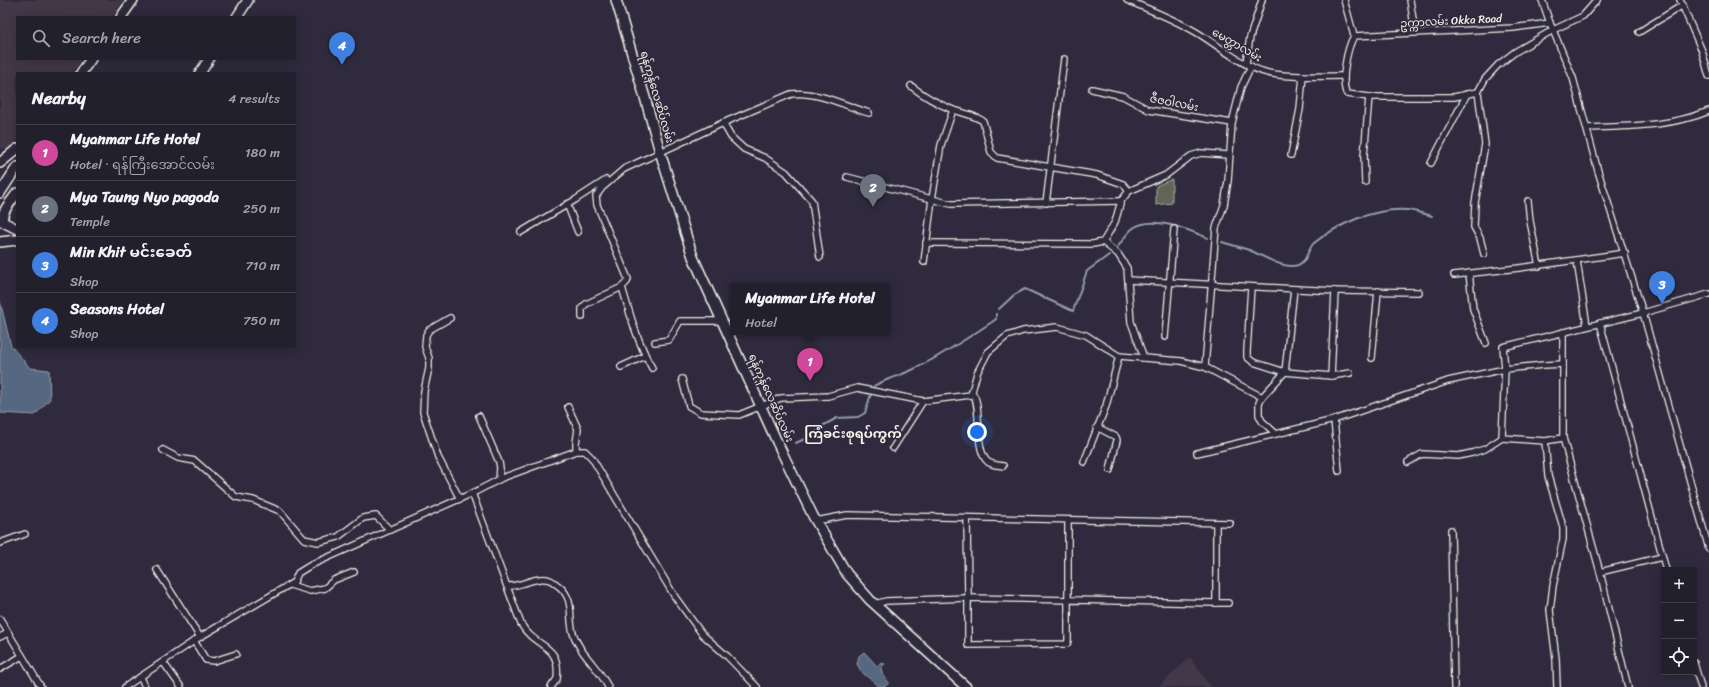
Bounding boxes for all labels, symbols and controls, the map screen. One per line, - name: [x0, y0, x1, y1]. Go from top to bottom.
- street label: ဥက္ကာလမ်း Okka Road: [1400, 9, 1504, 33]
- search box: [16, 16, 296, 60]
- street label: မေတ္တာလမ်း: [1208, 23, 1266, 67]
- text: Search here: [62, 25, 141, 51]
- icon: search: [30, 27, 52, 49]
- pin: 4: [329, 32, 355, 65]
- street label: ရန်ကုန်လေဆိပ်လမ်း: [635, 49, 679, 146]
- text: Nearby: [32, 83, 86, 113]
- text: 4 results: [228, 87, 280, 110]
- street label: ဇီဇဝါလမ်း: [1148, 89, 1200, 117]
- text: Myanmar Life Hotel: [70, 126, 200, 152]
- text: 1: [42, 141, 48, 164]
- text: 180 m: [245, 141, 280, 164]
- text: Hotel · ရန်ကြီးအောင်လမ်း: [70, 153, 215, 176]
- pin: 2: [860, 174, 886, 207]
- text: Mya Taung Nyo pagoda: [70, 184, 219, 210]
- text: 2: [41, 197, 49, 220]
- text: 250 m: [243, 197, 280, 220]
- text: Temple: [70, 210, 110, 233]
- text: Min Khit မင်းခေတ်: [70, 239, 192, 265]
- text: 3: [41, 254, 49, 277]
- text: 710 m: [245, 254, 280, 277]
- text: Shop: [70, 270, 98, 293]
- pin: 3: [1649, 271, 1675, 304]
- popup: [730, 283, 890, 335]
- text: Myanmar Life Hotel: [745, 285, 875, 311]
- text: Seasons Hotel: [70, 296, 164, 322]
- text: 4: [41, 309, 49, 332]
- text: 750 m: [243, 309, 280, 332]
- text: Hotel: [745, 311, 777, 334]
- text: Shop: [70, 322, 98, 345]
- pin: 1: [797, 348, 823, 381]
- street label: ရန်ကုန်လေဆိပ်လမ်း: [743, 351, 799, 445]
- district label: ကြံခင်းစုရပ်ကွက်: [804, 422, 902, 445]
- your location: [967, 422, 987, 442]
- map controls: [1661, 567, 1697, 675]
- button: +: [1661, 567, 1697, 603]
- button: −: [1661, 603, 1697, 639]
- button: locate: [1661, 639, 1697, 675]

